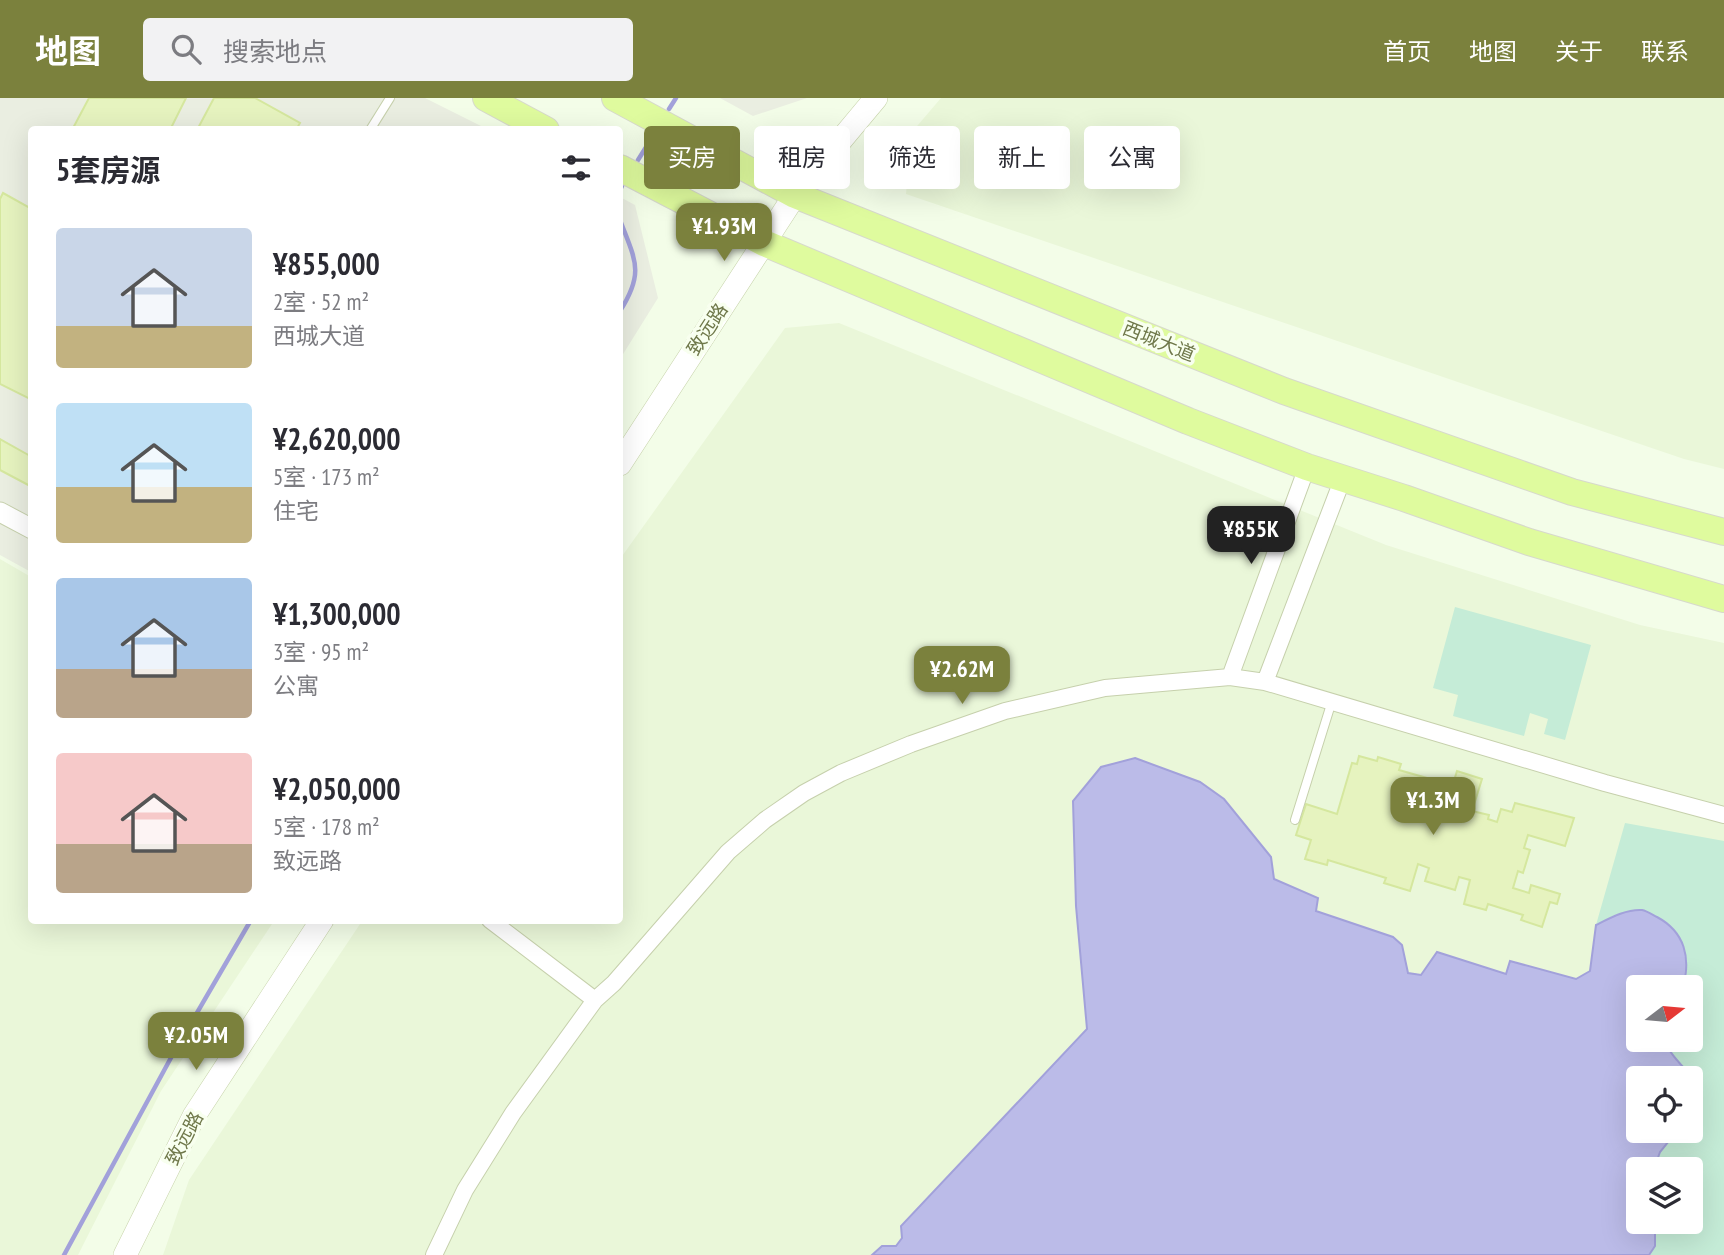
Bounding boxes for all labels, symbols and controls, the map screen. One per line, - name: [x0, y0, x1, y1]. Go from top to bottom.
- search box: [143, 18, 633, 81]
- text: 地图: [35, 29, 101, 72]
- icon: search: [167, 30, 205, 68]
- text: 搜索地点: [223, 35, 327, 68]
- text: 首页: [1383, 36, 1431, 67]
- text: 地图: [1469, 36, 1517, 67]
- text: 关于: [1555, 36, 1603, 67]
- text: 联系: [1641, 36, 1689, 67]
- chip: 买房: [644, 126, 740, 189]
- chip: 租房: [754, 126, 850, 189]
- chip: 筛选: [864, 126, 960, 189]
- chip: 新上: [974, 126, 1070, 189]
- chip: 公寓: [1084, 126, 1180, 189]
- icon: filters: [557, 149, 595, 187]
- text: 5套房源: [56, 150, 160, 189]
- pin: ¥1.93M: [667, 204, 781, 263]
- text: ¥1.93M: [692, 211, 756, 240]
- text: ¥855,000: [273, 244, 380, 283]
- icon: home: [112, 256, 196, 340]
- text: 2室 · 52 m²: [273, 287, 369, 316]
- street label: 致远路: [681, 299, 733, 359]
- street label: 西城大道: [1119, 316, 1199, 366]
- text: 西城大道: [273, 321, 365, 350]
- text: ¥2,620,000: [273, 419, 401, 458]
- icon: home: [112, 431, 196, 515]
- text: 5室 · 173 m²: [273, 462, 380, 491]
- text: 住宅: [273, 496, 319, 525]
- pin: ¥855K: [1202, 506, 1300, 566]
- text: ¥855K: [1223, 514, 1279, 543]
- text: ¥1,300,000: [273, 594, 401, 633]
- icon: home: [112, 606, 196, 690]
- text: 3室 · 95 m²: [273, 637, 369, 666]
- pin: ¥2.62M: [905, 646, 1019, 706]
- text: ¥2.62M: [930, 654, 994, 683]
- text: 公寓: [273, 671, 319, 700]
- text: ¥2,050,000: [273, 769, 401, 808]
- pin: ¥1.3M: [1384, 778, 1482, 837]
- icon: home: [112, 781, 196, 865]
- text: ¥1.3M: [1406, 785, 1460, 814]
- text: 5室 · 178 m²: [273, 812, 380, 841]
- text: 致远路: [273, 846, 342, 875]
- north arrow: [1626, 975, 1703, 1052]
- map controls: [1626, 975, 1703, 1234]
- pin: ¥2.05M: [139, 1012, 253, 1072]
- text: ¥2.05M: [164, 1020, 228, 1049]
- button: locate: [1626, 1066, 1703, 1143]
- street label: 致远路: [160, 1107, 208, 1169]
- button: layers: [1626, 1157, 1703, 1234]

